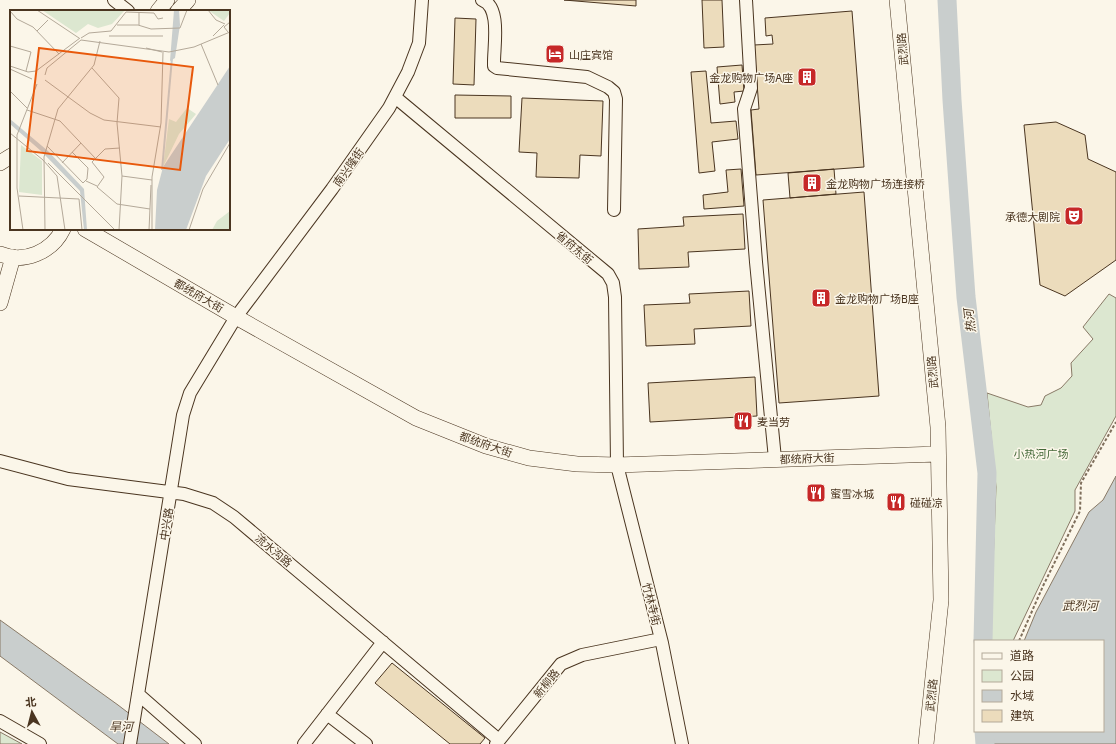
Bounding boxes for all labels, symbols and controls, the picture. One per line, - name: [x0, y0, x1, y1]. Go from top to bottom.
- inset map: [10, 10, 230, 230]
- street label: 武烈路: [894, 32, 910, 66]
- hotel icon: 山庄宾馆: [544, 43, 566, 65]
- place label: 山庄宾馆: [569, 48, 613, 61]
- building icon: 金龙购物广场A座: [796, 66, 818, 88]
- place label: 金龙购物广场A座: [709, 71, 793, 84]
- street label: 南兴隆街: [330, 145, 366, 189]
- building icon: 金龙购物广场连接桥: [801, 172, 823, 194]
- place label: 金龙购物广场连接桥: [826, 177, 925, 190]
- theatre icon: 承德大剧院: [1063, 205, 1085, 227]
- place label: 承德大剧院: [1005, 210, 1060, 223]
- street label: 省府东街: [554, 228, 596, 266]
- street label: 都统府大街: [172, 276, 226, 314]
- building icon: 金龙购物广场B座: [810, 287, 832, 309]
- place label: 金龙购物广场B座: [835, 292, 919, 305]
- water label: 热河: [960, 306, 977, 334]
- street label: 武烈路: [924, 355, 940, 389]
- restaurant icon: 麦当劳: [732, 410, 754, 432]
- place label: 麦当劳: [757, 415, 790, 428]
- street label: 都统府大街: [458, 429, 514, 459]
- park label: 小热河广场: [1014, 447, 1069, 460]
- street label: 都统府大街: [779, 451, 835, 465]
- restaurant icon: 蜜雪冰城: [805, 482, 827, 504]
- place label: 蜜雪冰城: [830, 487, 874, 500]
- restaurant icon: 碰碰凉: [885, 491, 907, 513]
- place label: 碰碰凉: [910, 496, 943, 509]
- street label: 中兴路: [157, 507, 175, 541]
- street label: 流水沟路: [253, 531, 295, 569]
- street label: 竹林寺街: [640, 581, 664, 627]
- water label: 武烈河: [1062, 598, 1100, 612]
- legend: [974, 640, 1104, 732]
- text: 道路: [1010, 648, 1034, 662]
- street label: 新柳路: [531, 666, 561, 700]
- text: 公园: [1010, 668, 1034, 682]
- street label: 武烈路: [923, 678, 939, 712]
- text: 水域: [1010, 688, 1034, 702]
- north arrow: [12, 692, 52, 732]
- text: 北: [24, 694, 37, 709]
- text: 建筑: [1010, 708, 1034, 722]
- water label: 旱河: [109, 719, 135, 733]

